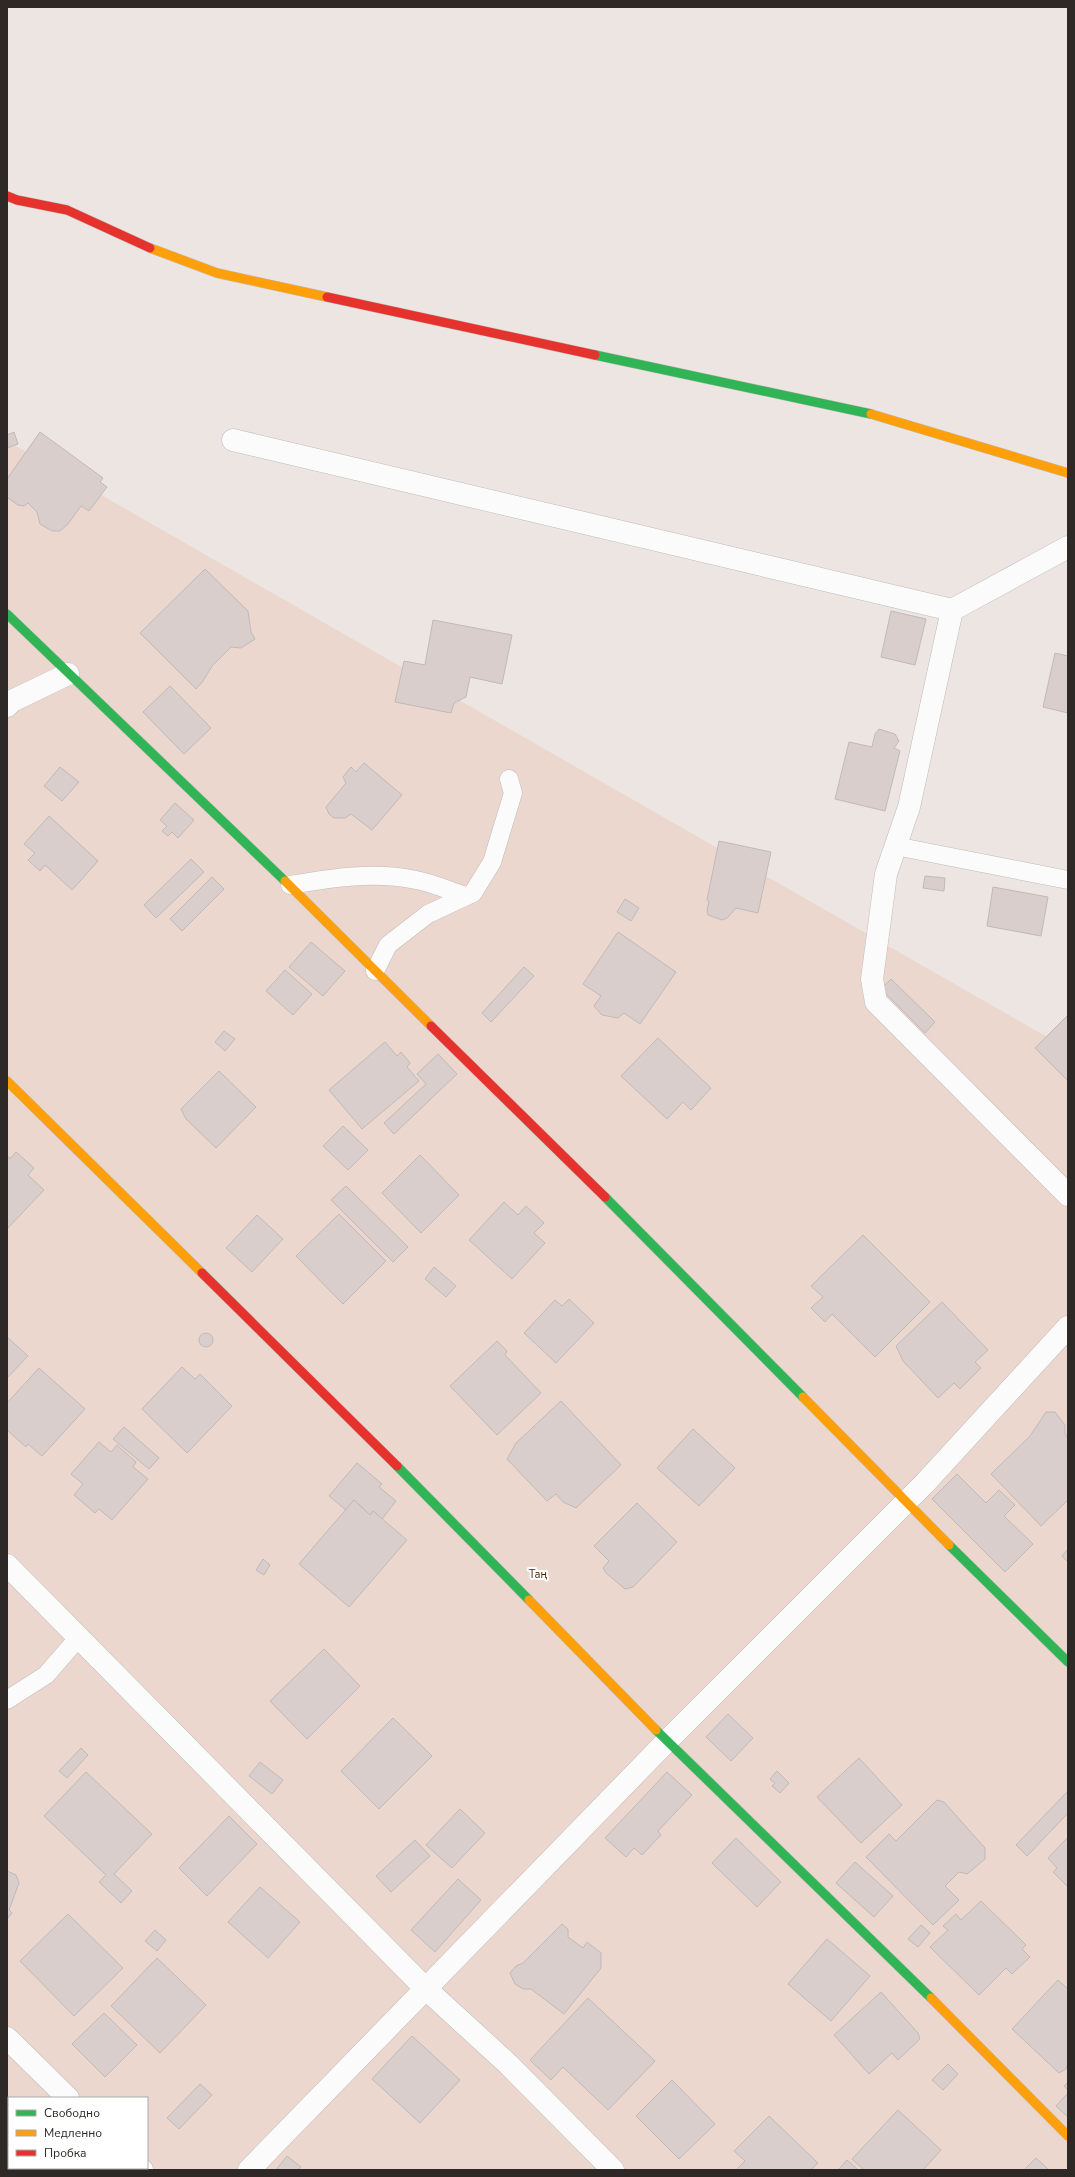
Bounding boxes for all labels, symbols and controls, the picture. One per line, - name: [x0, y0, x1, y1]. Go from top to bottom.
- park label: Таң: [529, 1567, 548, 1582]
- legend: [8, 2097, 148, 2169]
- text: Свободно: [44, 2105, 100, 2121]
- text: Медленно: [44, 2125, 102, 2141]
- text: Пробка: [44, 2145, 87, 2161]

